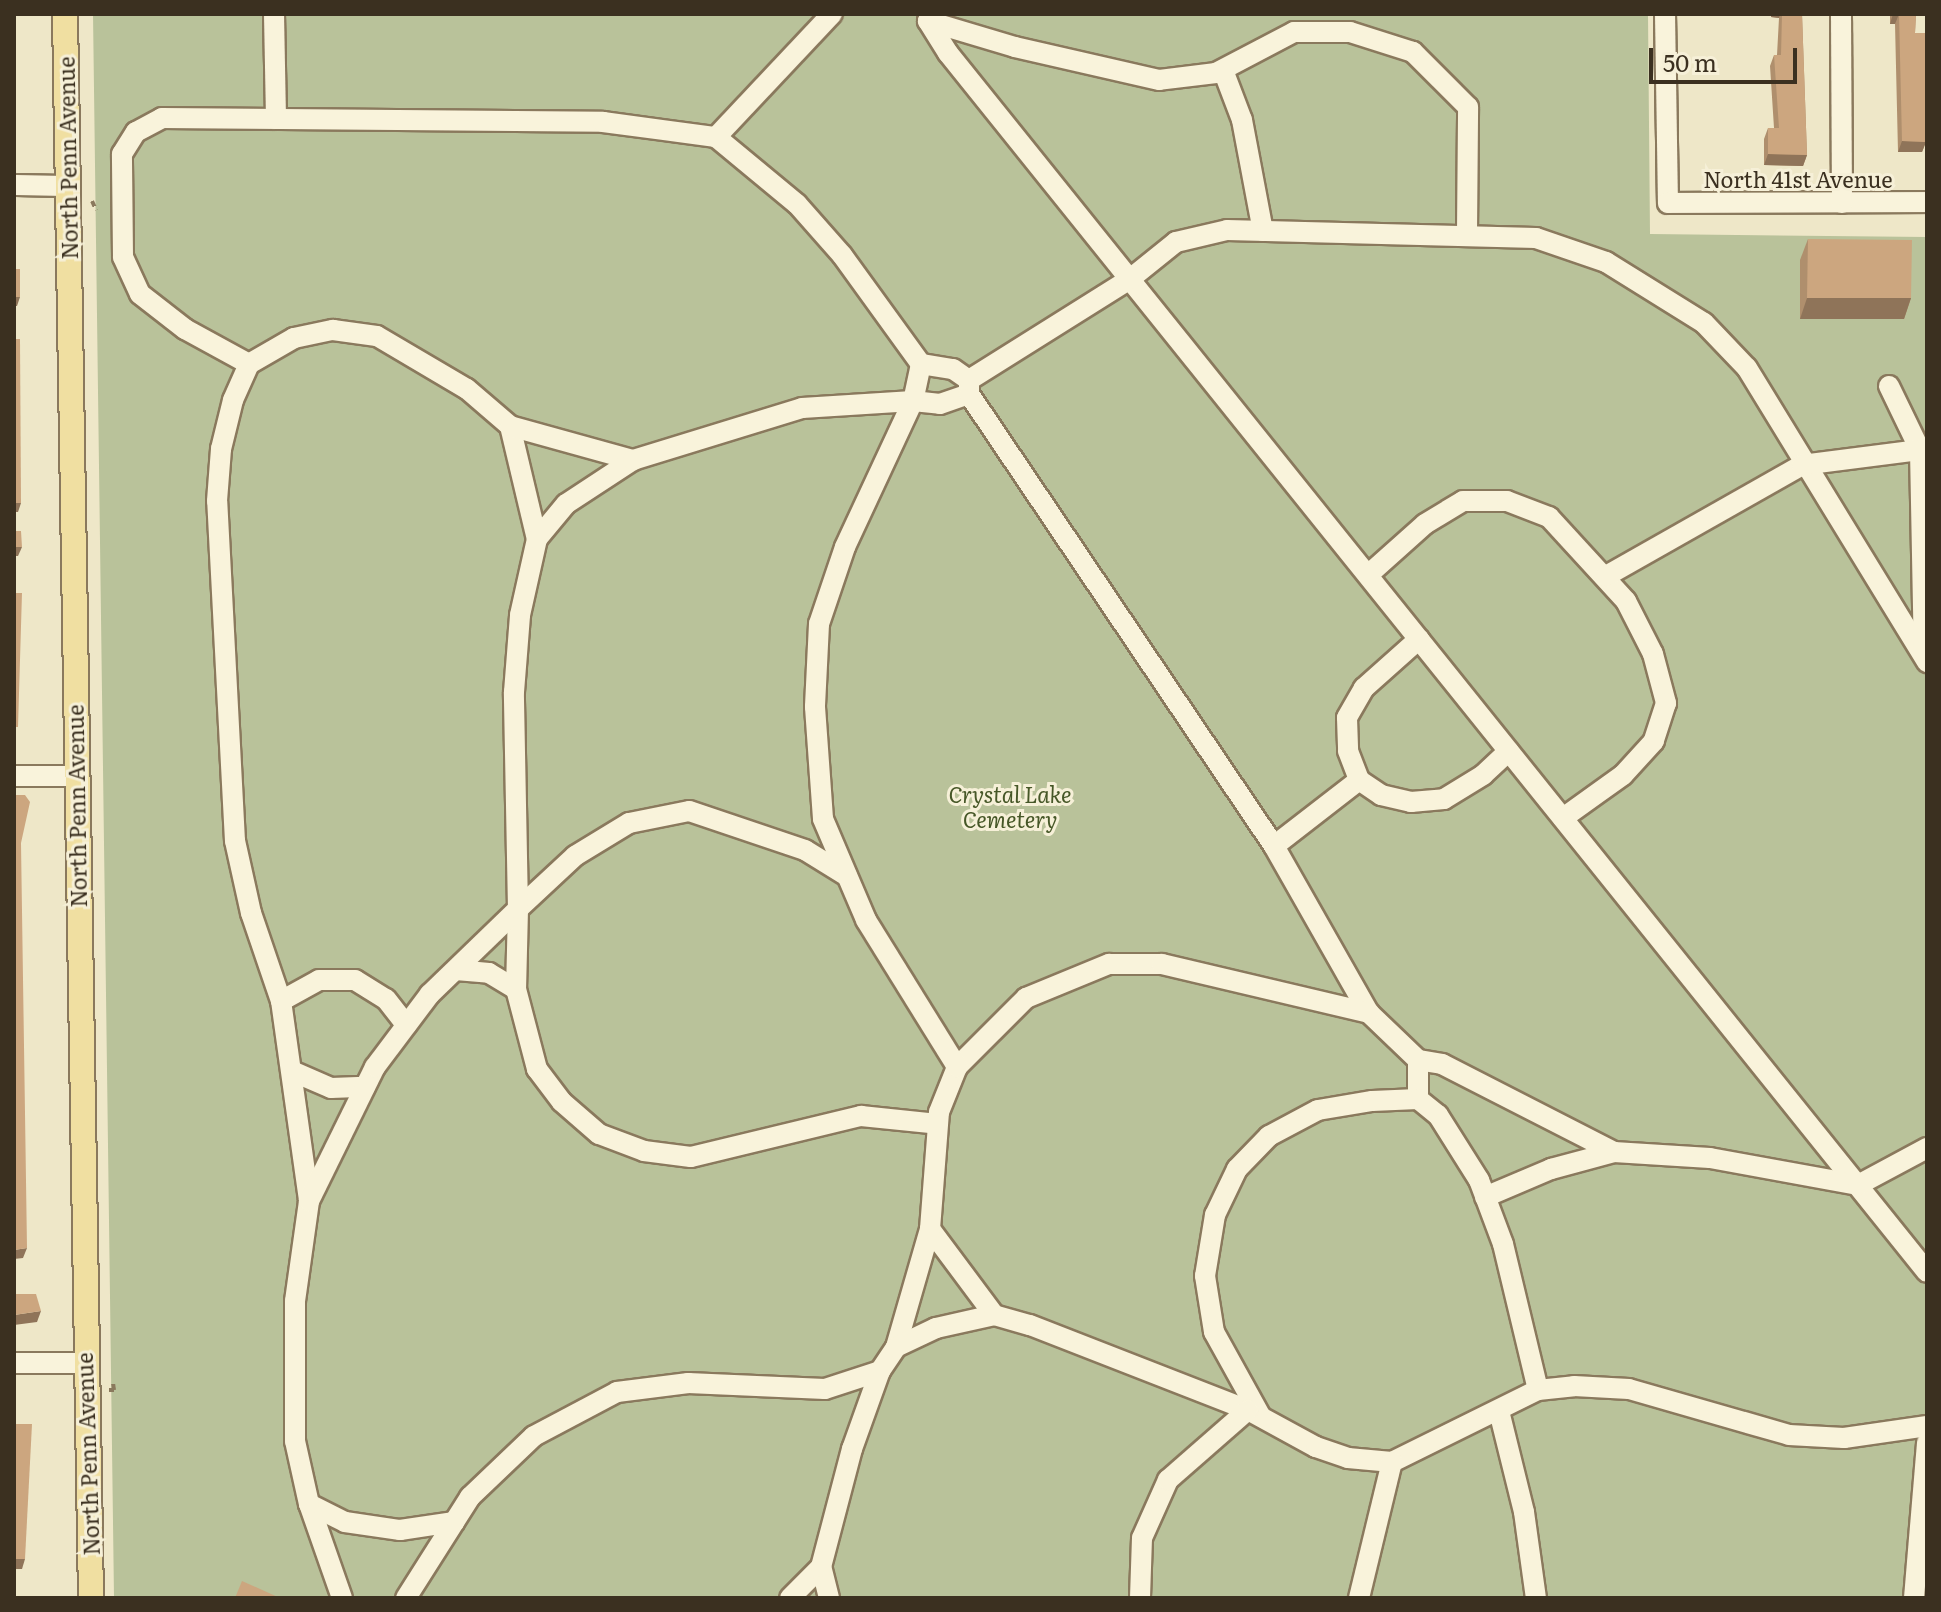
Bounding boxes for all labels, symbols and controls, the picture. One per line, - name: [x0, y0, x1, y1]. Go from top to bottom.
- scale bar: [1653, 32, 1801, 82]
- text: 50 m: [1663, 44, 1717, 79]
- street label: North Penn Avenue: [52, 56, 82, 260]
- street label: North 41st Avenue: [1703, 166, 1893, 192]
- street label: North Penn Avenue: [61, 704, 91, 908]
- park label: Crystal Lake Cemetery: [948, 780, 1072, 832]
- street label: North Penn Avenue: [70, 1352, 104, 1556]

